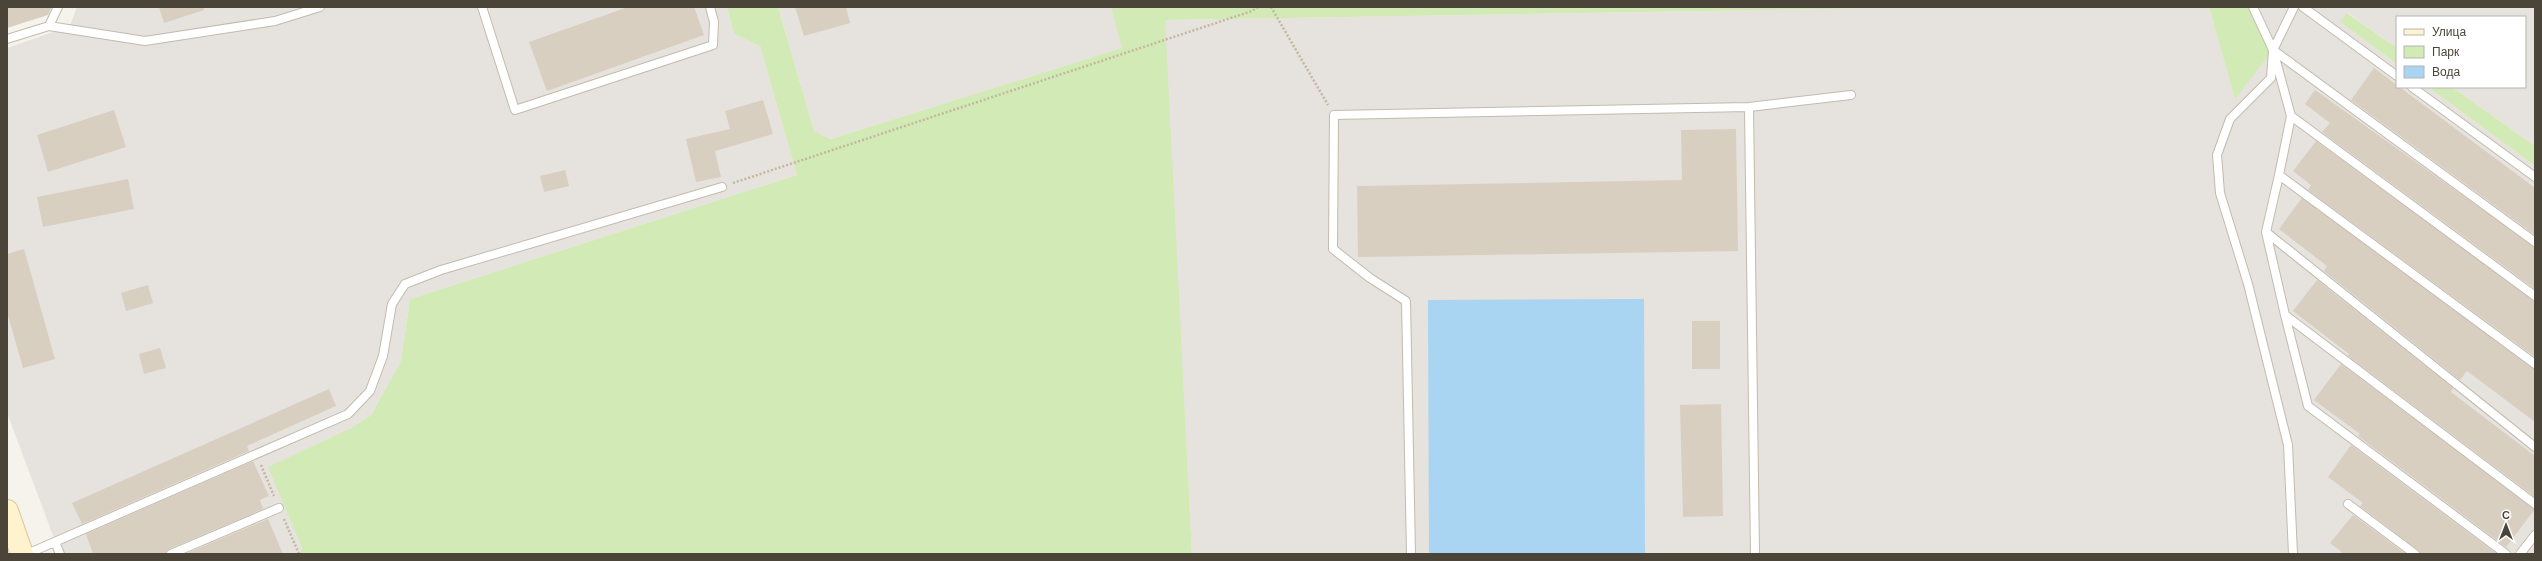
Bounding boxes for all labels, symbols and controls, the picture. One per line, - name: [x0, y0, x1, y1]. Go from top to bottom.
- legend: [2396, 16, 2526, 88]
- text: Улица: [2432, 24, 2466, 40]
- text: Парк: [2432, 44, 2460, 60]
- text: Вода: [2432, 64, 2460, 80]
- north arrow: [2486, 505, 2526, 545]
- text: С: [2502, 508, 2510, 522]

